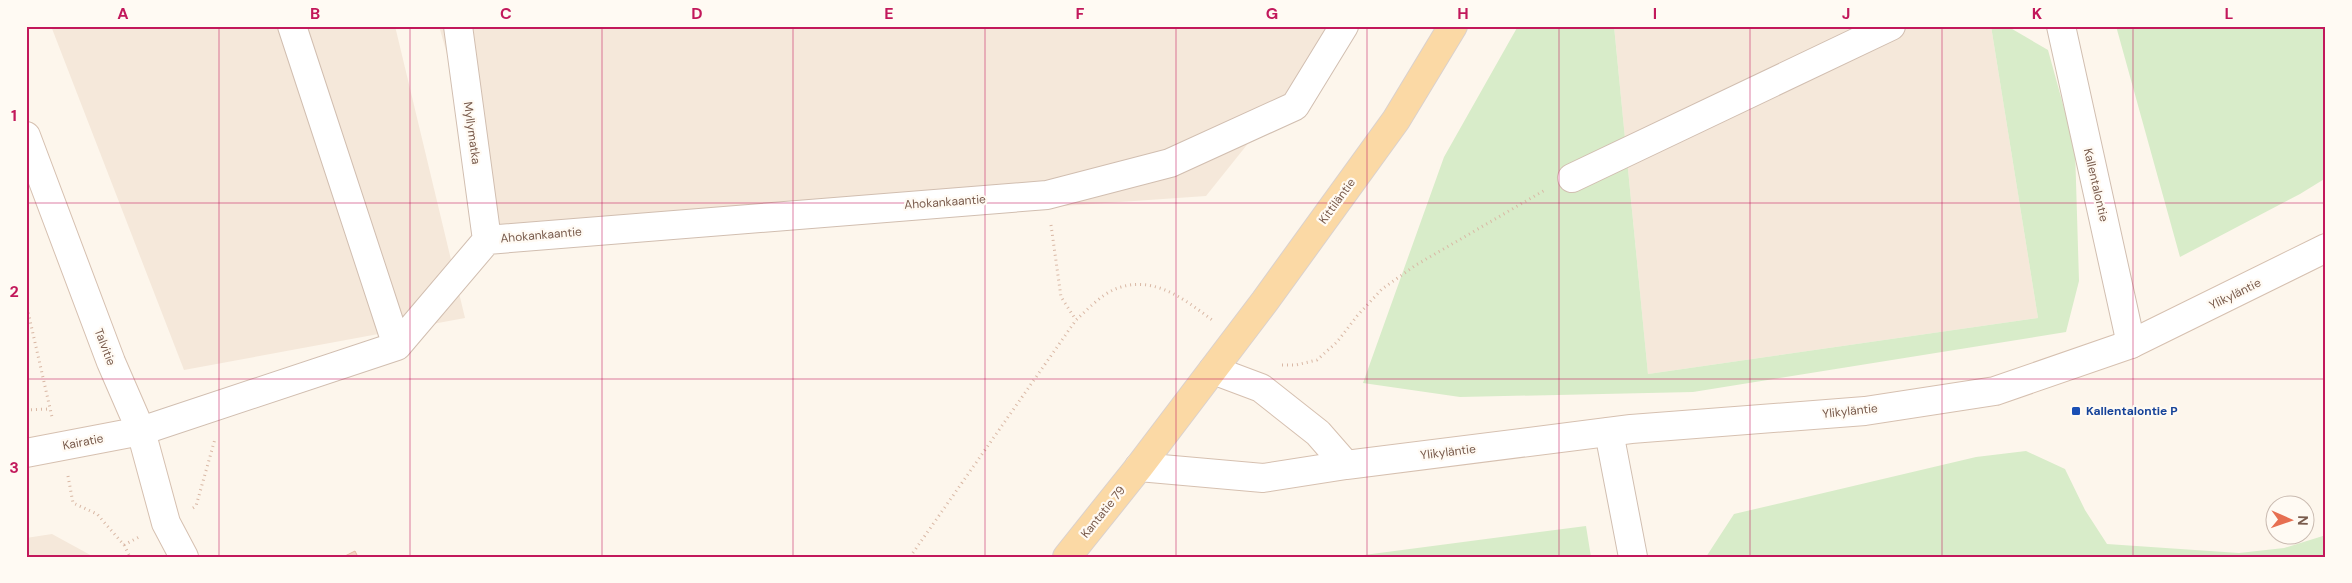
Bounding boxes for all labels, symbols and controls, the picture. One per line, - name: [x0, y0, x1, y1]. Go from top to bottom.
- text: A: [117, 3, 129, 24]
- text: B: [310, 3, 320, 24]
- text: C: [500, 3, 512, 24]
- text: D: [691, 3, 703, 24]
- text: E: [884, 3, 894, 24]
- text: F: [1076, 3, 1085, 24]
- text: G: [1266, 3, 1278, 24]
- text: H: [1457, 3, 1469, 24]
- text: I: [1653, 3, 1657, 24]
- text: J: [1842, 3, 1850, 24]
- text: K: [2032, 3, 2043, 24]
- text: L: [2225, 3, 2234, 24]
- street label: Myllymatka: [460, 101, 484, 165]
- text: 1: [11, 105, 17, 126]
- street label: Kallentalontie: [2080, 147, 2112, 223]
- street label: Kittiläntie: [1315, 175, 1359, 227]
- street label: Ahokankaantie: [904, 191, 987, 213]
- street label: Ahokankaantie: [500, 223, 583, 247]
- street label: Ylikyläntie: [2206, 275, 2264, 313]
- text: 2: [9, 281, 19, 302]
- street label: Talvitie: [91, 326, 119, 368]
- street label: Ylikyläntie: [1821, 400, 1879, 422]
- place label: Kallentalontie P: [2086, 403, 2178, 419]
- marker: Kallentalontie P: [2070, 405, 2082, 417]
- street label: Kairatie: [61, 430, 105, 454]
- street label: Ylikyläntie: [1419, 441, 1477, 463]
- text: 3: [9, 457, 19, 478]
- street label: Kantatie 79: [1077, 483, 1129, 541]
- north arrow: [2264, 496, 2314, 546]
- text: N: [2294, 515, 2312, 526]

